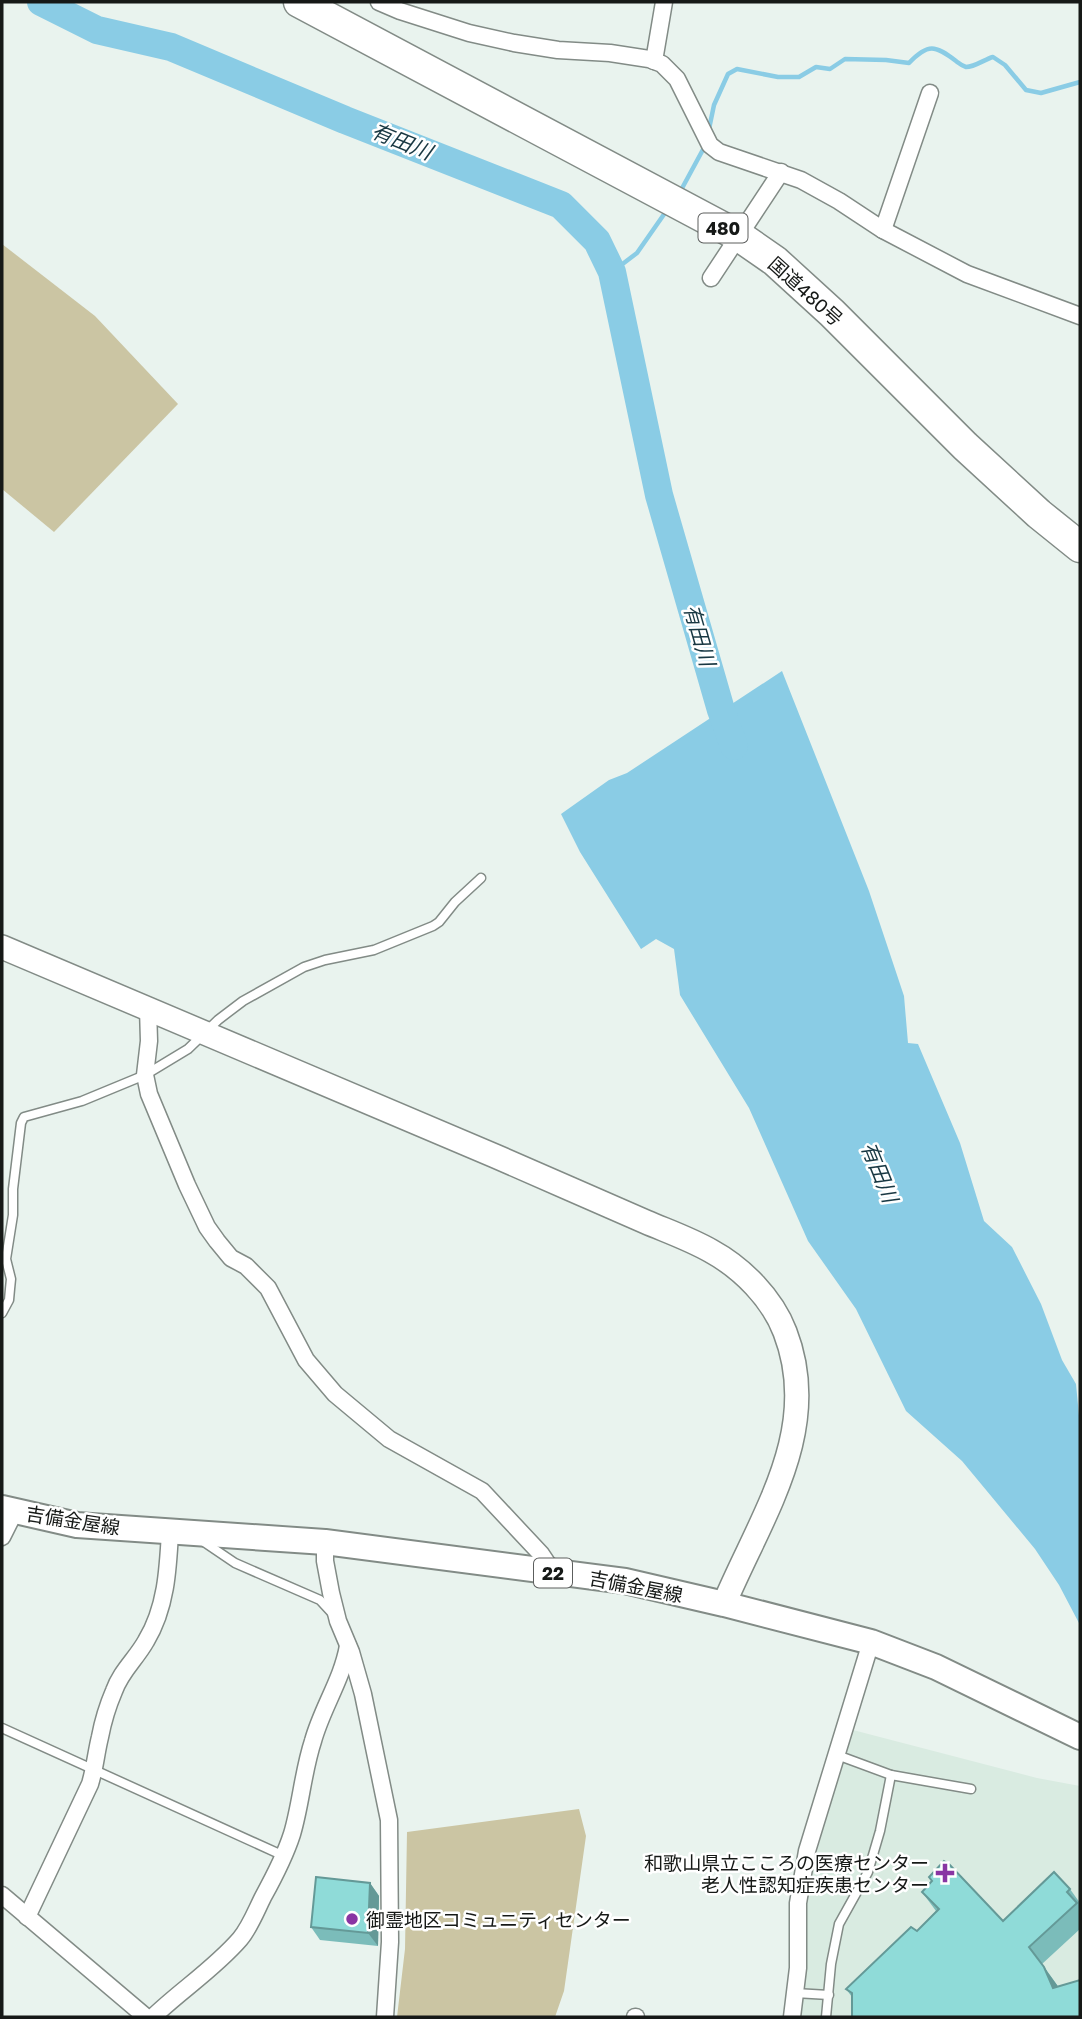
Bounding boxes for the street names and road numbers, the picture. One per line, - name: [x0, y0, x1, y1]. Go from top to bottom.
- road number: 480: [698, 213, 748, 242]
- street label: 国道480号: [764, 252, 848, 330]
- street label: 吉備金屋線: [24, 1501, 122, 1539]
- road number: 22: [534, 1558, 572, 1588]
- street label: 吉備金屋線: [587, 1566, 685, 1606]

